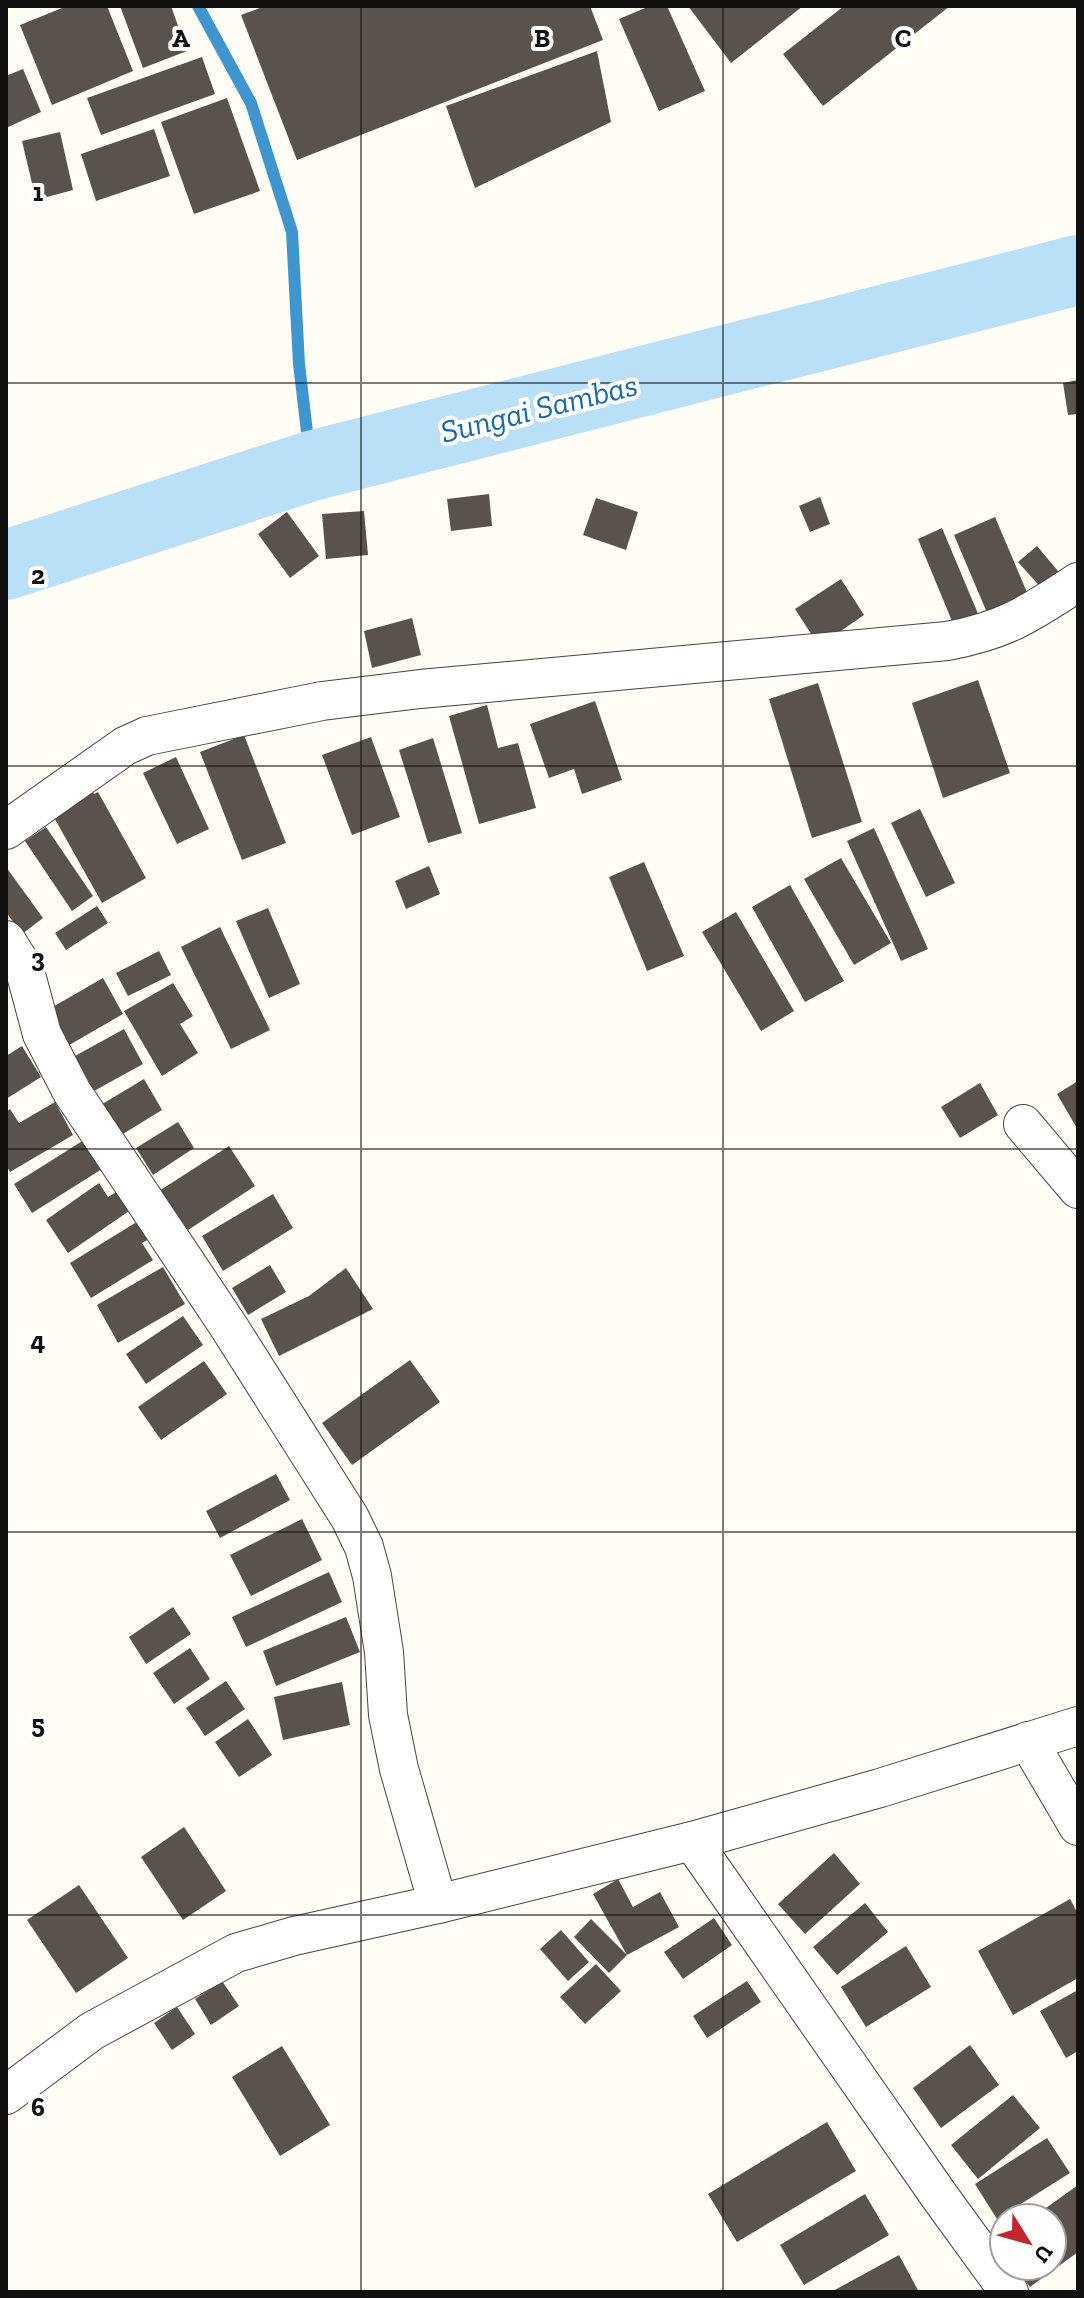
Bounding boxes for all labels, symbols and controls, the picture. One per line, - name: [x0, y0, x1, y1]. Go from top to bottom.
- text: A: [172, 22, 190, 54]
- text: B: [534, 22, 550, 54]
- text: C: [895, 22, 911, 54]
- text: 1: [33, 176, 44, 208]
- water label: Sungai Sambas: [437, 365, 641, 451]
- text: 2: [31, 559, 45, 591]
- text: 3: [31, 942, 45, 974]
- text: 4: [31, 1325, 46, 1357]
- text: 5: [31, 1708, 45, 1740]
- text: 6: [31, 2091, 45, 2123]
- north arrow: [988, 2202, 1068, 2282]
- text: U: [1028, 2239, 1059, 2268]

